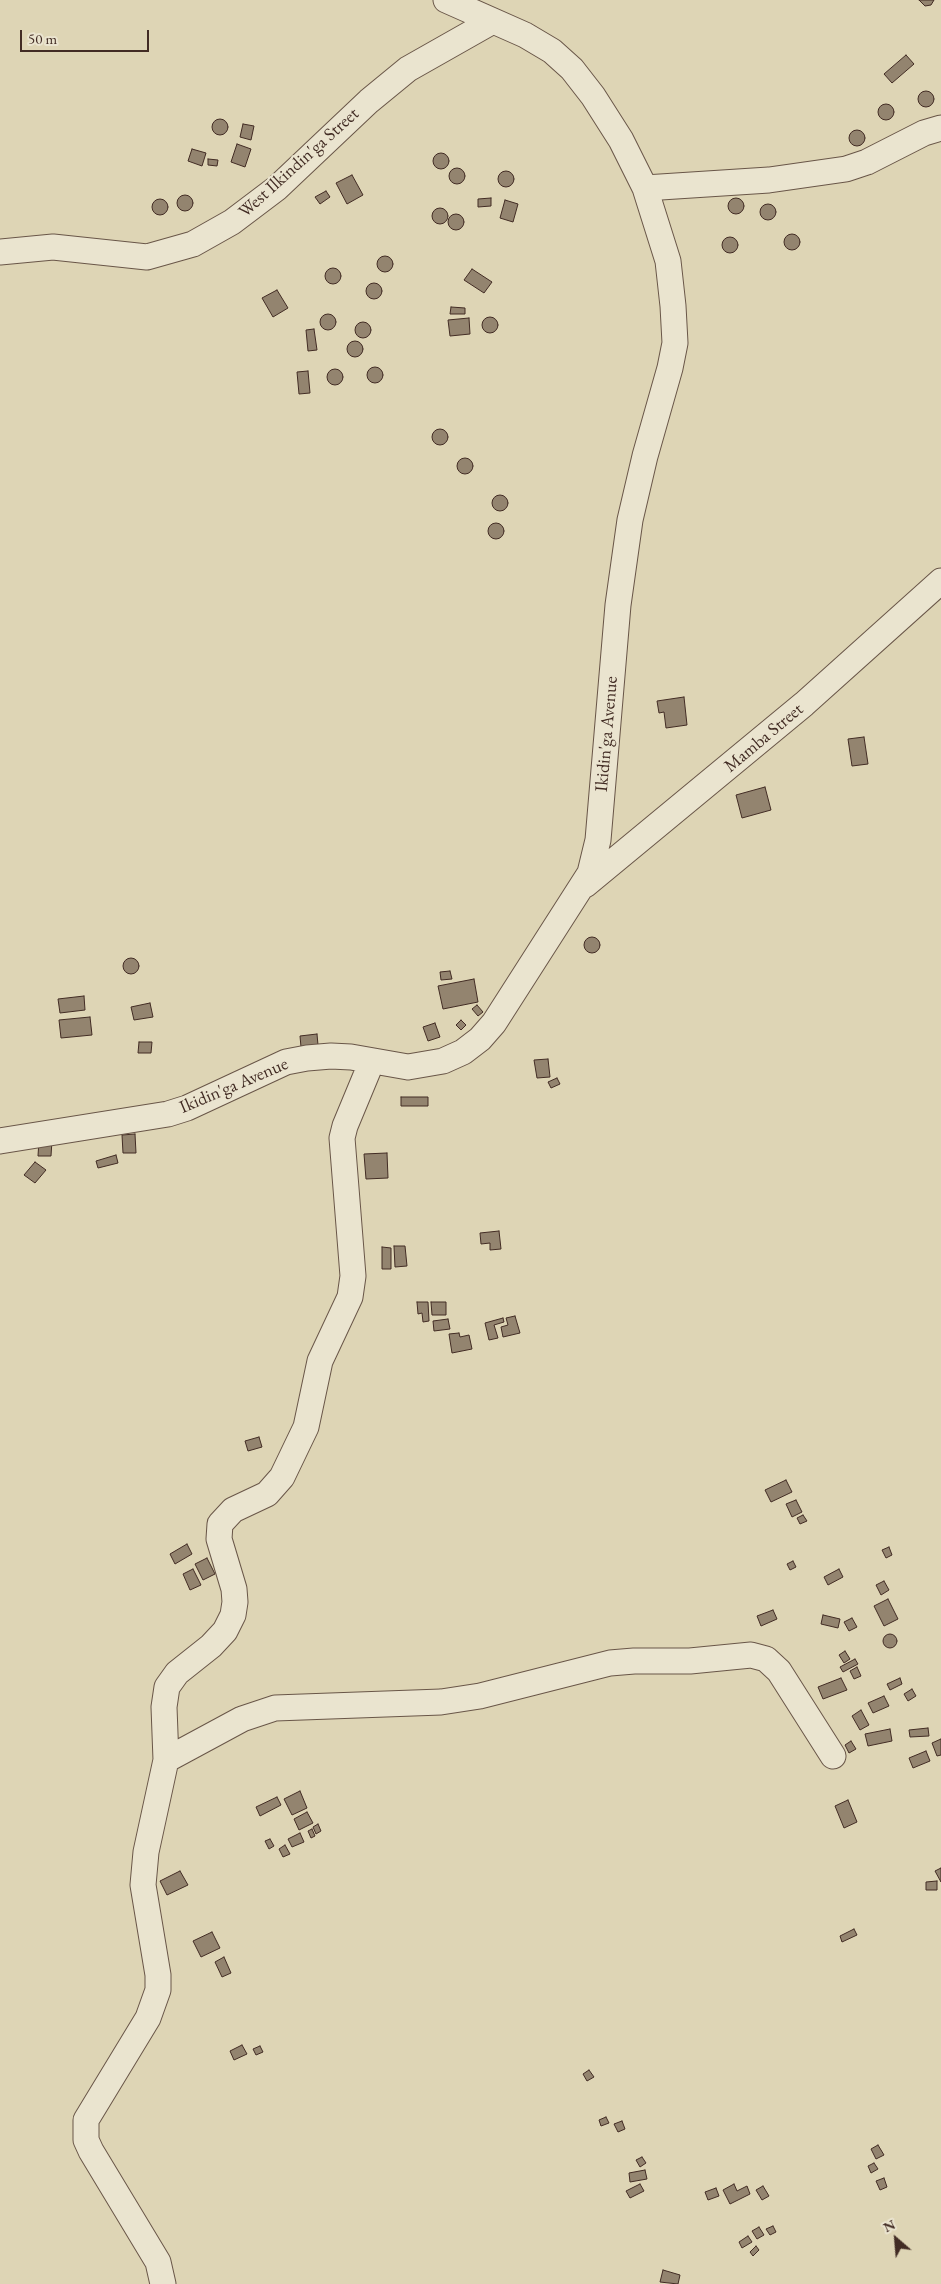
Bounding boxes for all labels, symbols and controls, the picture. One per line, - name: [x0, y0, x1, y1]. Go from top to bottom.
- scale bar: [22, 20, 151, 52]
- text: 50 m: [28, 29, 57, 48]
- street label: West Ilkindin'ga Street: [234, 103, 364, 223]
- street label: Ikidin'ga Avenue: [591, 675, 623, 793]
- street label: Mamba Street: [720, 699, 808, 777]
- street label: Ikidin'ga Avenue: [176, 1053, 292, 1119]
- north arrow: [871, 2214, 921, 2264]
- text: N: [880, 2215, 898, 2236]

